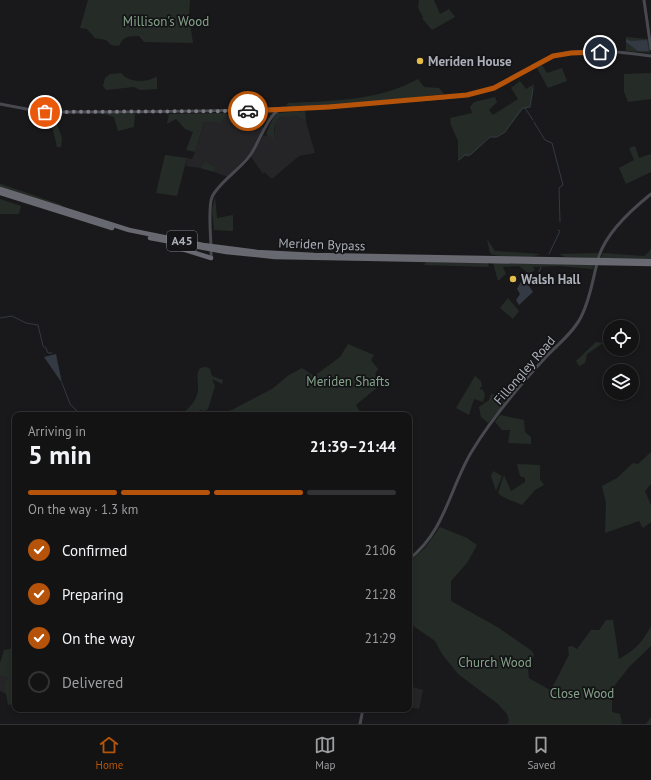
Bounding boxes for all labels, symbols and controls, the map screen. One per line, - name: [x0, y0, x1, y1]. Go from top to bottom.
- park label: Millison's Wood: [123, 13, 209, 30]
- pin: [583, 35, 617, 69]
- icon: home: [589, 41, 611, 63]
- place label: Meriden House: [428, 53, 512, 70]
- marker: Meriden House: [415, 56, 425, 66]
- courier: [228, 91, 268, 131]
- pin: [28, 95, 62, 129]
- icon: car: [237, 100, 259, 122]
- icon: bag: [34, 101, 56, 123]
- road number: A45: [167, 231, 197, 251]
- street label: Meriden Bypass: [278, 234, 366, 255]
- place label: Walsh Hall: [521, 271, 580, 288]
- marker: Walsh Hall: [508, 274, 518, 284]
- map controls: [603, 320, 639, 400]
- button: locate: [603, 320, 639, 356]
- street label: Fillongley Road: [490, 332, 559, 408]
- button: layers: [603, 364, 639, 400]
- park label: Meriden Shafts: [306, 373, 390, 390]
- text: Arriving in: [28, 423, 86, 440]
- text: 21:39–21:44: [310, 437, 396, 456]
- text: 5 min: [28, 438, 91, 471]
- text: On the way · 1.3 km: [28, 501, 138, 518]
- icon: check: [28, 539, 50, 561]
- text: Confirmed: [62, 541, 127, 560]
- text: 21:06: [365, 542, 396, 559]
- icon: check: [28, 583, 50, 605]
- text: Preparing: [62, 585, 124, 604]
- text: 21:28: [365, 586, 396, 603]
- icon: check: [28, 627, 50, 649]
- text: On the way: [62, 629, 135, 648]
- text: 21:29: [365, 630, 396, 647]
- park label: Church Wood: [458, 654, 532, 671]
- text: Delivered: [62, 673, 123, 692]
- park label: Close Wood: [550, 685, 614, 702]
- tab: Home: [96, 734, 123, 772]
- tab: Map: [314, 734, 336, 772]
- tab: Saved: [527, 734, 555, 772]

